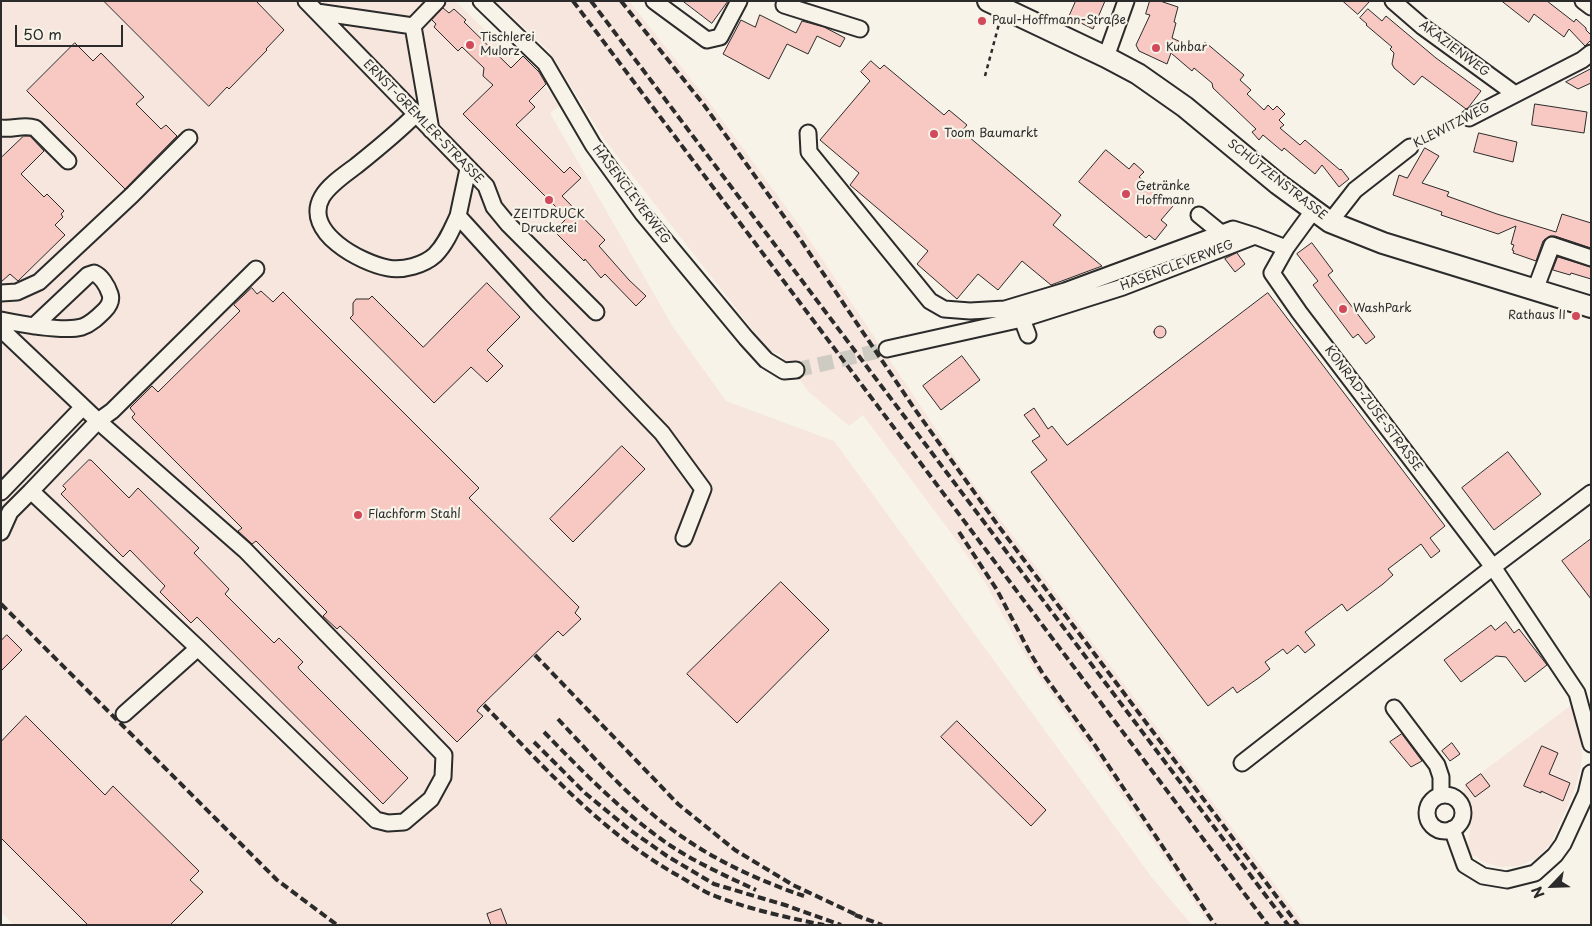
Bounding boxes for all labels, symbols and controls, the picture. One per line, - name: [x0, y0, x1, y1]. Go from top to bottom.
- place label: Paul-Hoffmann-Straße: [992, 14, 1126, 28]
- scale bar: [18, 15, 125, 47]
- marker: Paul-Hoffmann-Straße: [976, 15, 988, 27]
- street label: AKAZIENWEG: [1416, 18, 1492, 80]
- text: 50 m: [23, 22, 62, 45]
- place label: Tischlerei Mulorz: [480, 31, 535, 59]
- marker: Tischlerei Mulorz: [464, 39, 476, 51]
- place label: Kuhbar: [1166, 41, 1207, 55]
- marker: Kuhbar: [1150, 42, 1162, 54]
- street label: ERNST-GREMLER-STRASSE: [360, 57, 486, 187]
- street label: KLEWITZWEG: [1411, 101, 1493, 151]
- place label: Toom Baumarkt: [944, 127, 1038, 141]
- marker: Toom Baumarkt: [928, 128, 940, 140]
- street label: SCHÜTZENSTRASSE: [1224, 137, 1330, 223]
- street label: HASENCLEVERWEG: [589, 143, 673, 247]
- place label: Getränke Hoffmann: [1136, 180, 1194, 208]
- marker: Getränke Hoffmann: [1120, 188, 1132, 200]
- marker: ZEITDRUCK Druckerei: [543, 194, 555, 206]
- place label: ZEITDRUCK Druckerei: [513, 208, 585, 236]
- street label: HASENCLEVERWEG: [1118, 238, 1236, 294]
- place label: WashPark: [1353, 302, 1412, 316]
- marker: WashPark: [1337, 303, 1349, 315]
- place label: Rathaus II: [1508, 309, 1566, 323]
- marker: Rathaus II: [1570, 310, 1582, 322]
- street label: KONRAD-ZUSE-STRASSE: [1321, 343, 1425, 475]
- place label: Flachform Stahl: [368, 508, 461, 522]
- marker: Flachform Stahl: [352, 509, 364, 521]
- north arrow: [1527, 861, 1577, 911]
- text: N: [1526, 883, 1550, 902]

